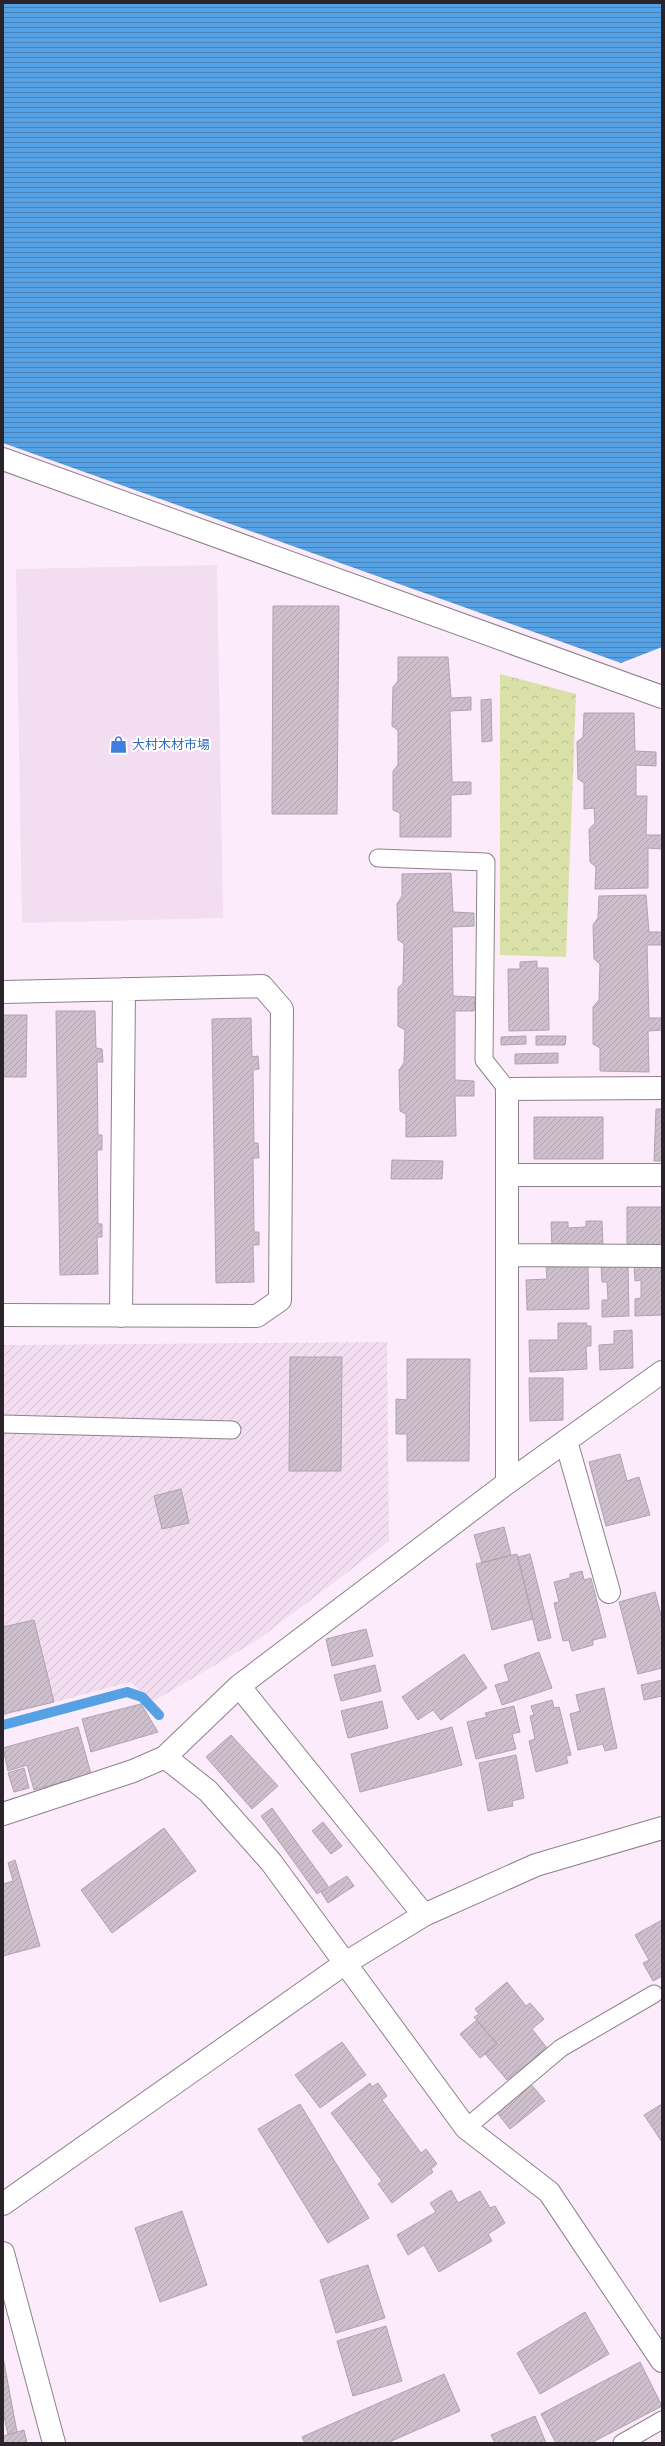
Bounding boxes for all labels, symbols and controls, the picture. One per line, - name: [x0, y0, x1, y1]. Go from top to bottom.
- shop icon: 大村木材市場: [109, 734, 129, 754]
- place label: 大村木材市場: [132, 735, 210, 753]

